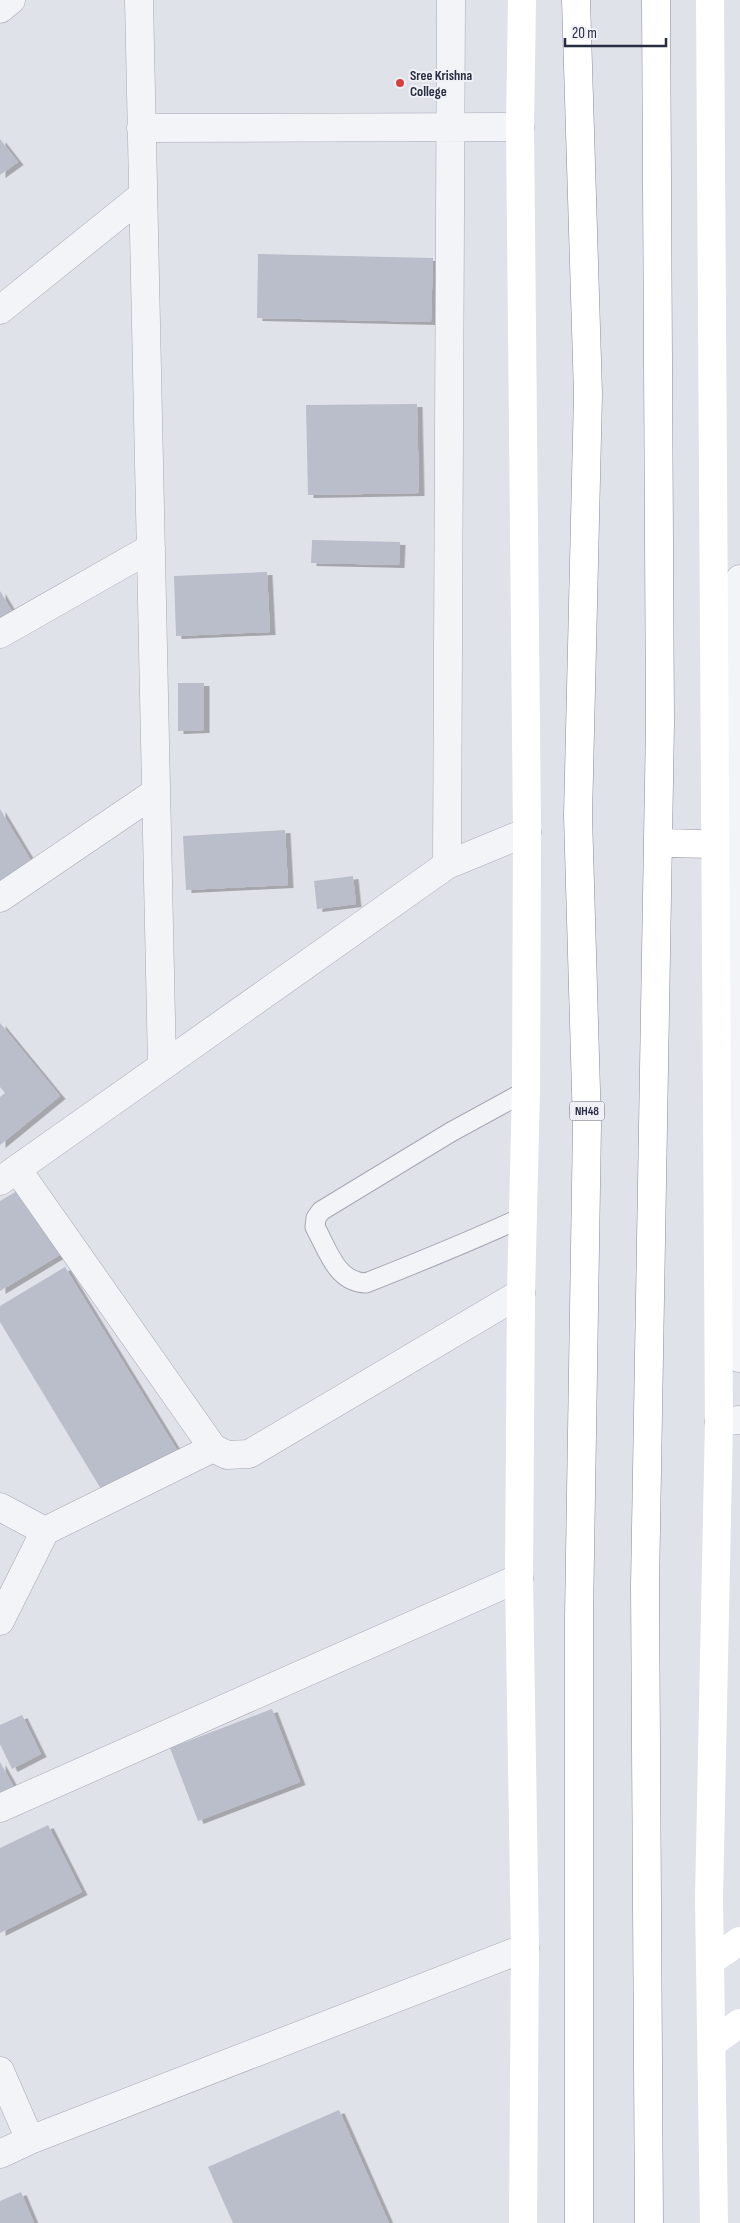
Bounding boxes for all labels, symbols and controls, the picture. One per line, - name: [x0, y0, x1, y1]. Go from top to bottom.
- scale bar: [565, 15, 666, 47]
- text: 20 m: [572, 24, 597, 43]
- place label: Sree Krishna College: [410, 67, 472, 100]
- marker: Sree Krishna College: [394, 77, 406, 89]
- road number: NH48: [570, 1102, 604, 1120]

